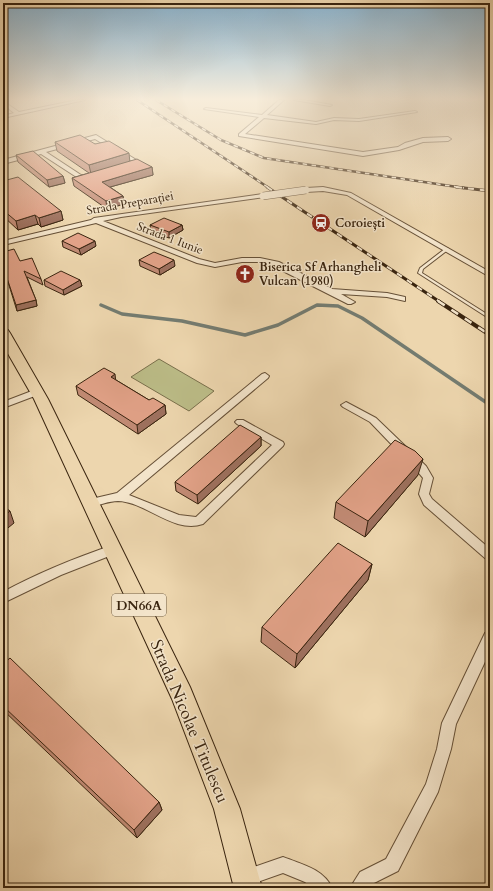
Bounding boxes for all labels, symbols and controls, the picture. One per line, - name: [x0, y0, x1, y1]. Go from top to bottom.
- street label: Strada Preparației: [85, 187, 175, 219]
- station icon: Coroiești: [310, 212, 332, 234]
- place label: Coroiești: [335, 215, 385, 231]
- street label: Strada 1 Iunie: [135, 218, 205, 258]
- place label: Biserica Sf Arhangheli Vulcan (1980): [259, 259, 382, 289]
- church icon: Biserica Sf Arhangheli Vulcan (1980): [234, 263, 256, 285]
- road number: DN66A: [112, 594, 166, 616]
- street label: Strada Nicolae Titulescu: [145, 636, 234, 806]

